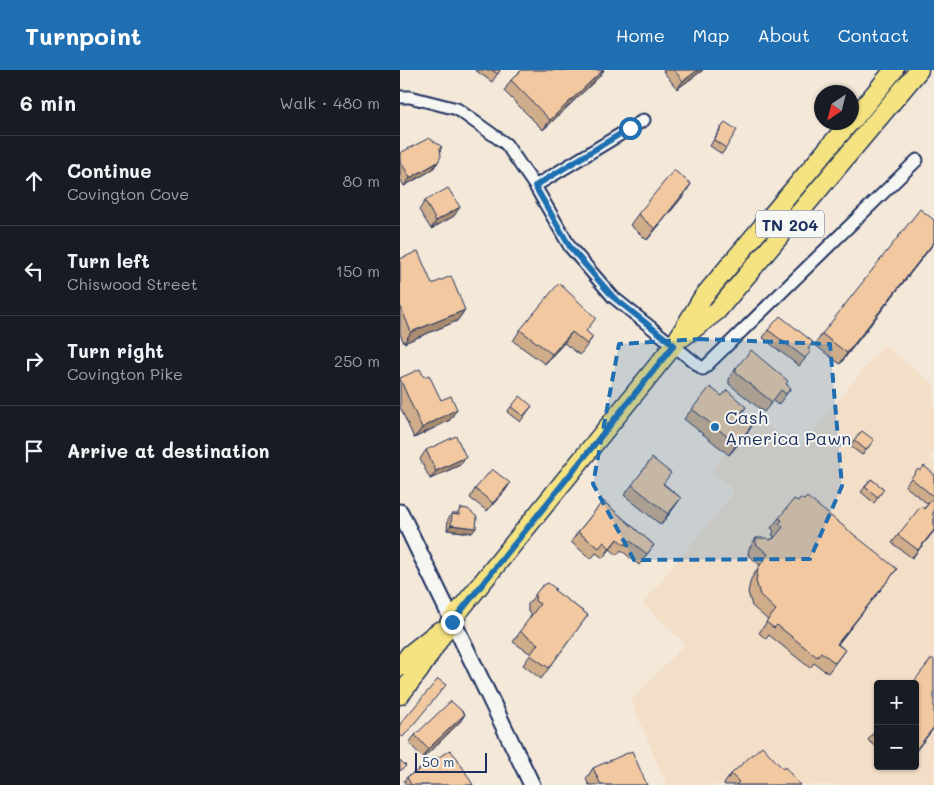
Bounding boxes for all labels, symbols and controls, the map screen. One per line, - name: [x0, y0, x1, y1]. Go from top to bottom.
- text: Turnpoint: [25, 20, 141, 51]
- text: Home: [616, 23, 665, 47]
- text: Map: [693, 23, 729, 47]
- text: About: [757, 23, 810, 47]
- text: Contact: [838, 23, 909, 47]
- north arrow: [814, 85, 859, 130]
- text: 6 min: [20, 89, 76, 116]
- text: Walk · 480 m: [279, 92, 380, 113]
- route start: [619, 117, 642, 140]
- text: Continue: [67, 158, 152, 183]
- icon: ahead: [20, 167, 48, 195]
- text: 80 m: [343, 170, 380, 191]
- text: Covington Cove: [67, 183, 189, 204]
- road number: TN 204: [756, 210, 824, 238]
- text: Turn left: [67, 248, 150, 273]
- icon: left: [20, 257, 48, 285]
- text: 150 m: [336, 260, 380, 281]
- text: Chiswood Street: [67, 273, 198, 294]
- text: Turn right: [67, 338, 164, 363]
- icon: right: [20, 347, 48, 375]
- text: 250 m: [334, 350, 380, 371]
- text: Covington Pike: [67, 363, 183, 384]
- place label: Cash America Pawn: [725, 405, 851, 450]
- marker: Cash America Pawn: [709, 421, 721, 433]
- icon: arrive: [20, 437, 48, 465]
- text: Arrive at destination: [67, 438, 270, 463]
- route end: [441, 611, 464, 634]
- map controls: [874, 680, 919, 770]
- button: +: [874, 680, 919, 725]
- button: −: [874, 725, 919, 770]
- scale bar: [415, 750, 488, 773]
- text: 50 m: [422, 752, 454, 771]

